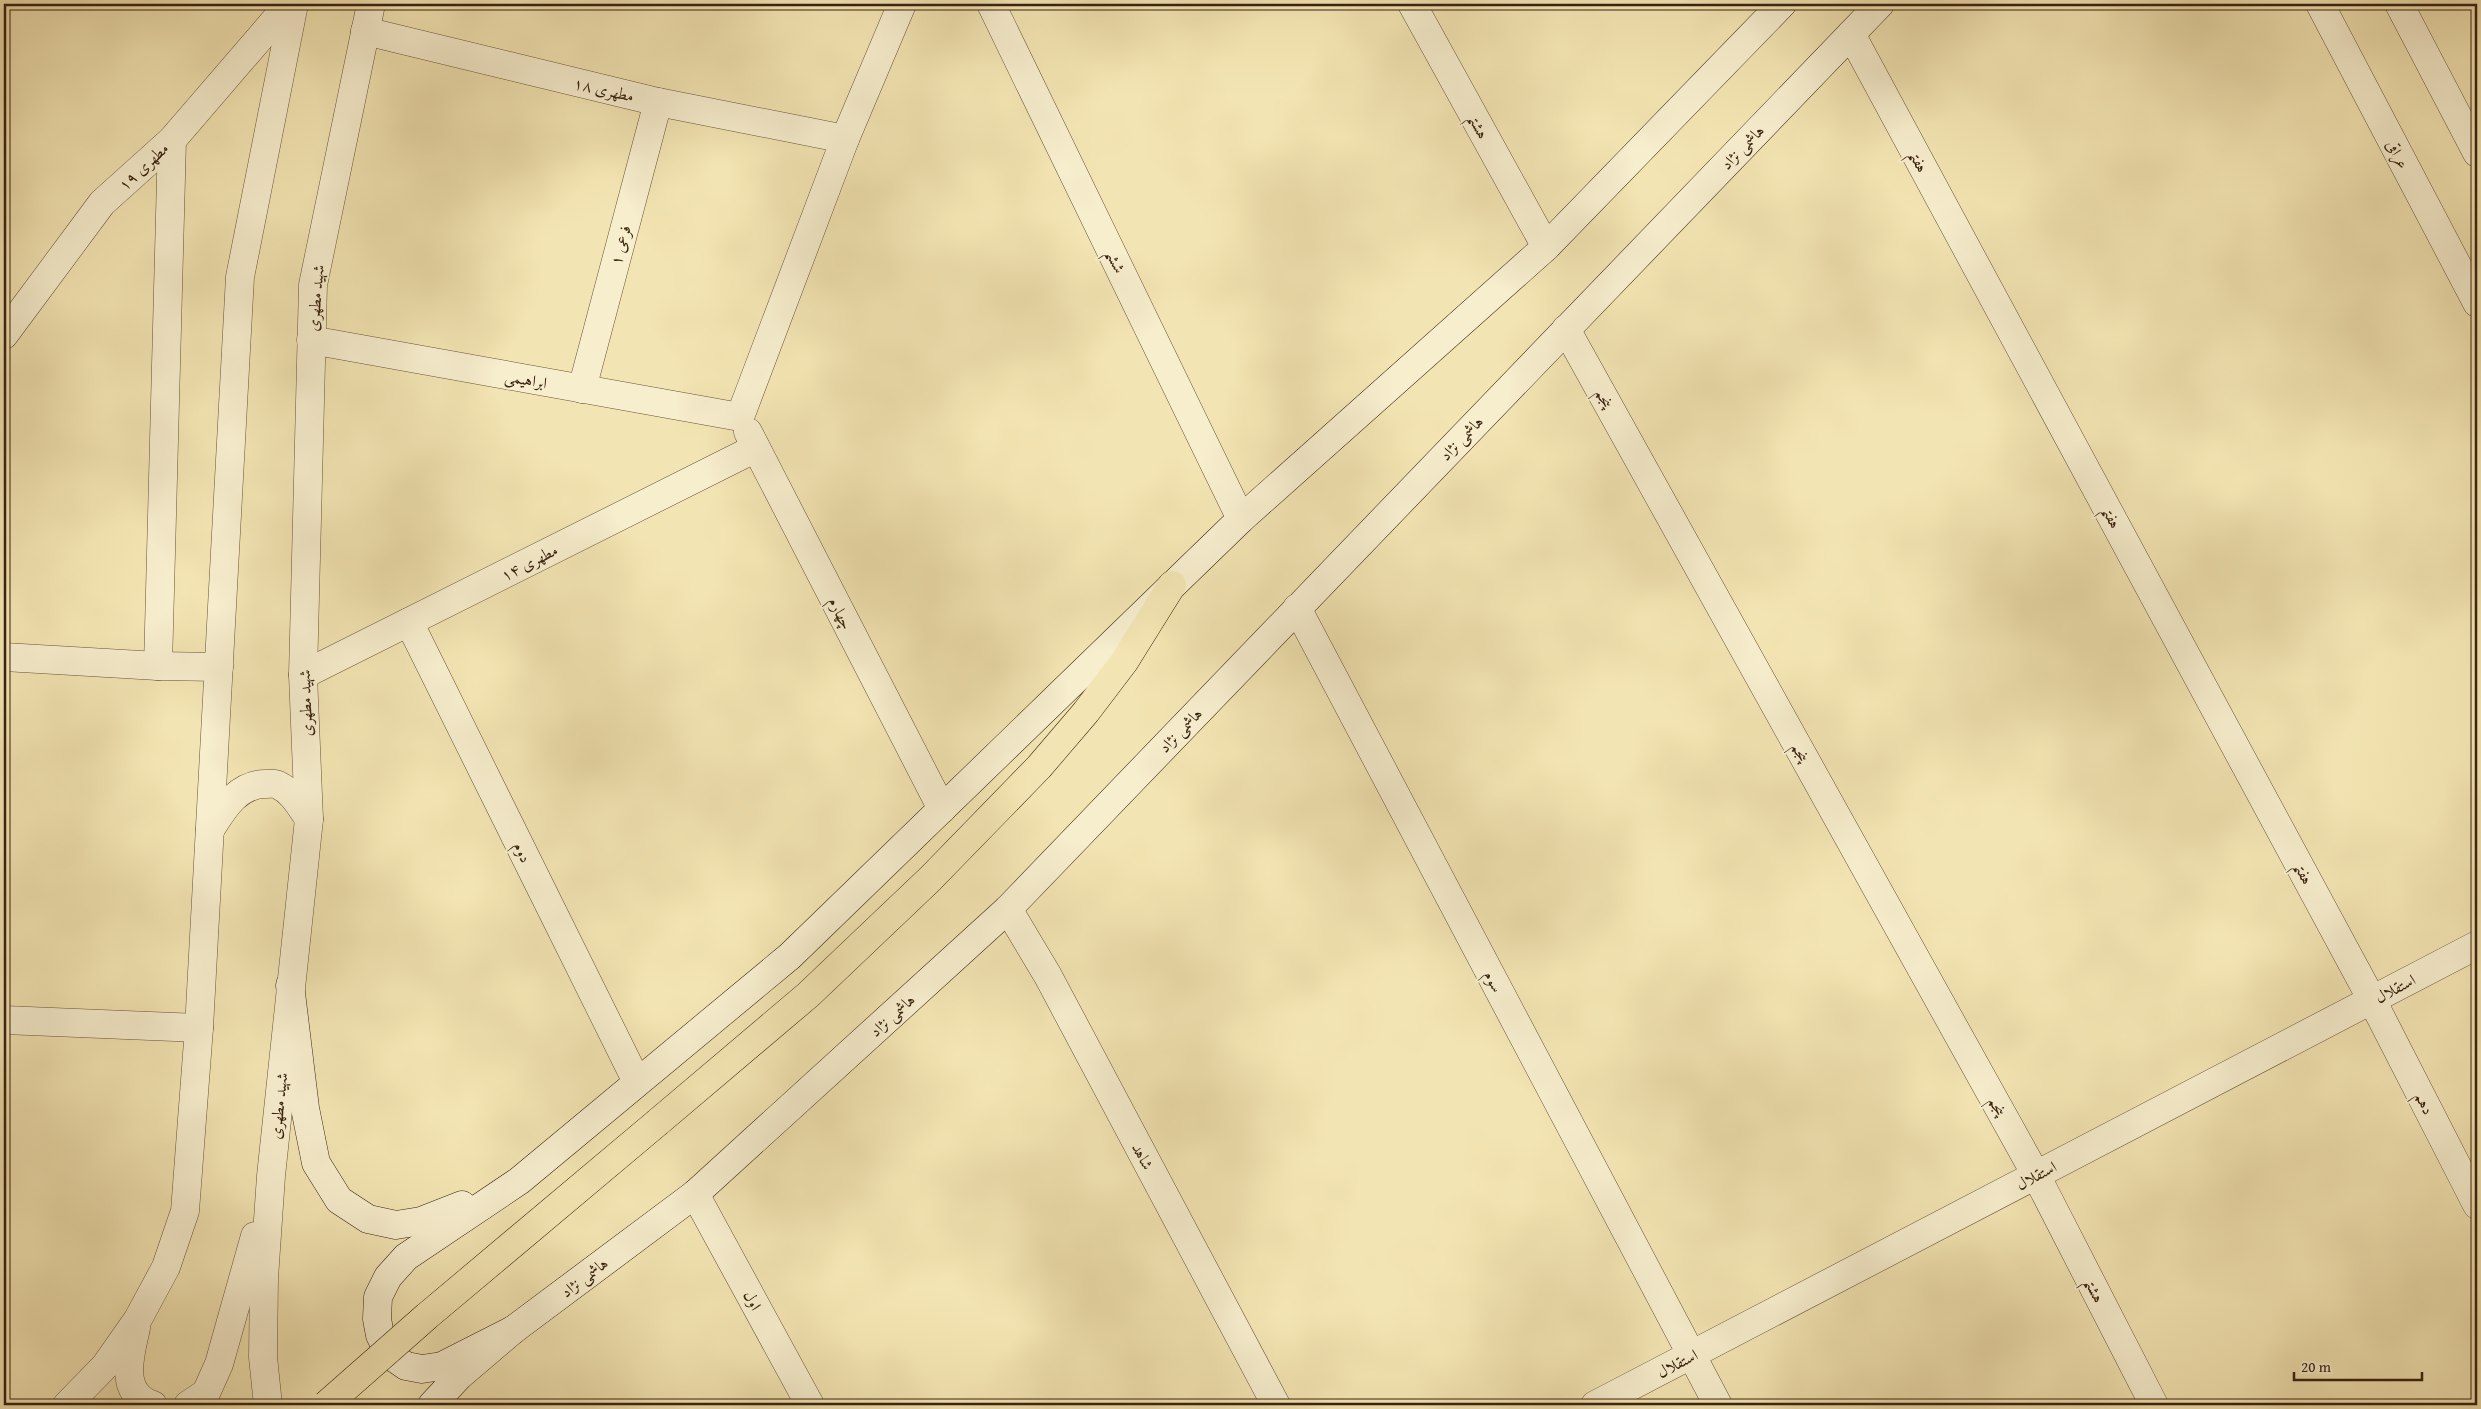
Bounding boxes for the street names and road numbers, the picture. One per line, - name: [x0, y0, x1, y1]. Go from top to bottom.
- street label: مطهری ۱۸: [571, 70, 637, 108]
- street label: هشتم: [1458, 109, 1496, 145]
- street label: هاشمی نژاد: [1714, 119, 1770, 175]
- street label: عراقی: [2380, 135, 2416, 173]
- street label: مطهری ۱۹: [112, 136, 174, 196]
- street label: هفتم: [1899, 146, 1935, 179]
- street label: فرعی ۱: [603, 222, 637, 268]
- street label: ششم: [1095, 245, 1132, 279]
- street label: شهید مطهری: [300, 264, 330, 332]
- street label: ابراهیمی: [503, 363, 549, 395]
- street label: پنجم: [1586, 384, 1621, 415]
- street label: هاشمی نژاد: [1433, 410, 1489, 466]
- street label: هفتم: [2092, 502, 2128, 535]
- street label: مطهری ۱۴: [496, 537, 562, 587]
- street label: چهارم: [820, 592, 859, 635]
- street label: شهید مطهری: [292, 669, 318, 737]
- street label: هاشمی نژاد: [1152, 702, 1208, 758]
- street label: پنجم: [1782, 738, 1817, 769]
- street label: دوم: [505, 837, 538, 868]
- street label: هفتم: [2284, 858, 2320, 891]
- street label: سوم: [1476, 966, 1510, 998]
- street label: استقلال: [2370, 967, 2420, 1009]
- street label: هاشمی نژاد: [864, 988, 920, 1042]
- street label: شهید مطهری: [263, 1072, 293, 1140]
- street label: دهم: [2406, 1087, 2441, 1120]
- street label: پنجم: [1979, 1092, 2014, 1123]
- street label: شاهد: [1126, 1138, 1160, 1174]
- street label: استقلال: [2011, 1154, 2061, 1196]
- street label: هاشمی نژاد: [555, 1251, 613, 1303]
- street label: هشتم: [2074, 1273, 2111, 1309]
- street label: اول: [738, 1286, 768, 1314]
- street label: استقلال: [1652, 1342, 1702, 1384]

